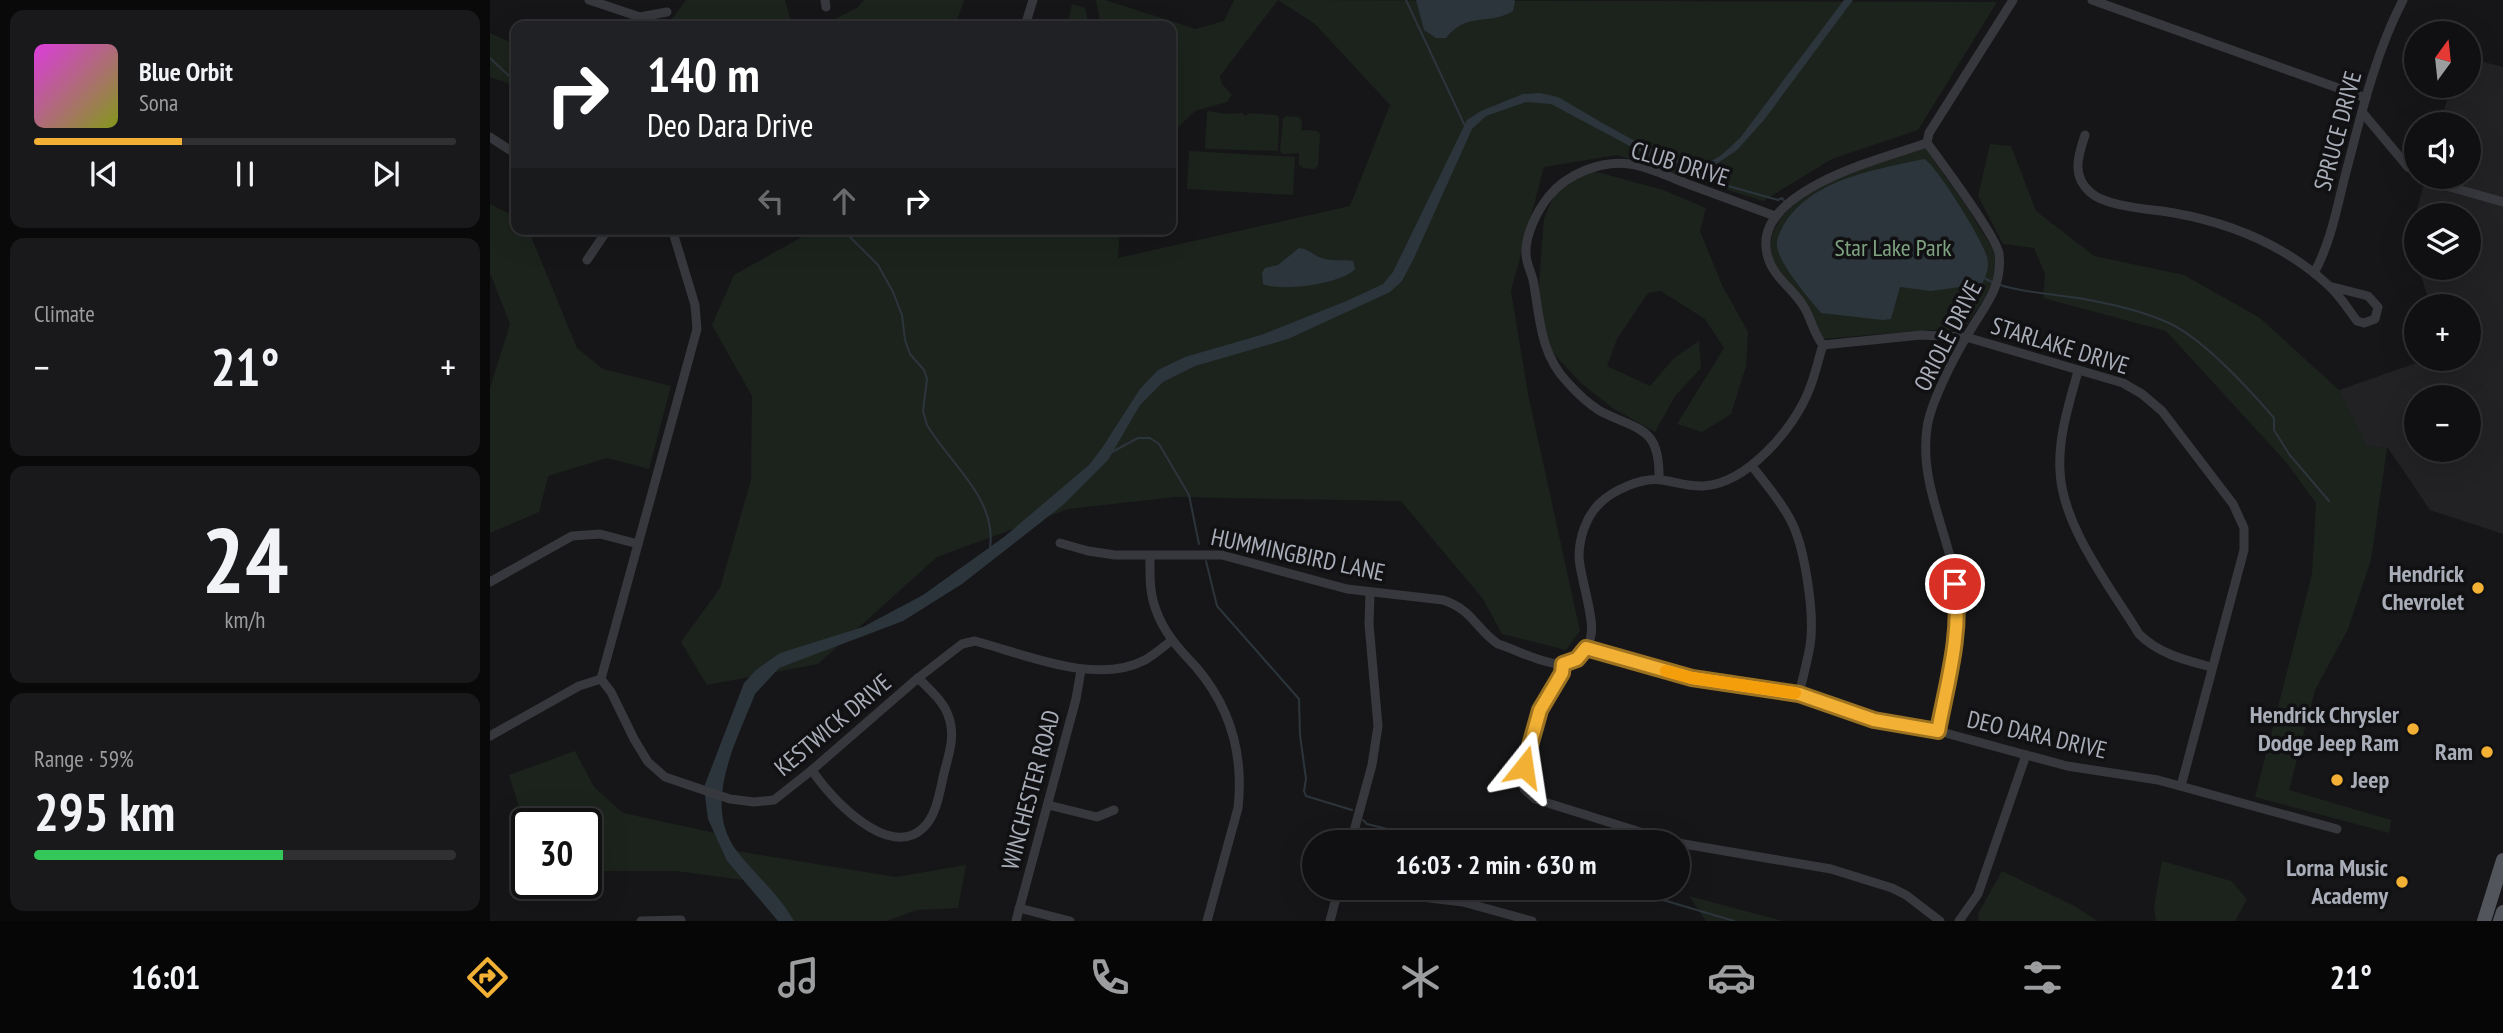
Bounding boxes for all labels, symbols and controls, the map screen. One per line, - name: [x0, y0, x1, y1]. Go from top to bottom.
- north arrow: [2404, 21, 2482, 98]
- map controls: [2404, 21, 2481, 462]
- text: 140 m: [647, 42, 760, 106]
- icon: right: [532, 49, 623, 140]
- text: Blue Orbit: [139, 55, 233, 88]
- street label: SPRUCE DRIVE: [2307, 68, 2368, 194]
- text: Sona: [139, 88, 178, 117]
- text: Deo Dara Drive: [647, 104, 813, 146]
- button: sound: [2404, 112, 2481, 189]
- street label: CLUB DRIVE: [1627, 134, 1733, 193]
- icon: previous: [85, 155, 123, 193]
- icon: pause: [226, 155, 264, 193]
- icon: next: [367, 155, 405, 193]
- icon: left: [752, 182, 790, 220]
- icon: ahead: [825, 182, 863, 220]
- icon: right: [898, 182, 936, 220]
- button: layers: [2404, 203, 2481, 280]
- park label: Star Lake Park: [1834, 232, 1952, 263]
- street label: ORIOLE DRIVE: [1907, 275, 1989, 396]
- button: +: [2404, 294, 2481, 371]
- text: Climate: [34, 299, 95, 328]
- street label: STARLAKE DRIVE: [1988, 310, 2133, 381]
- text: 21°: [211, 333, 279, 400]
- text: −: [34, 342, 50, 391]
- text: +: [440, 342, 456, 391]
- button: −: [2404, 385, 2481, 462]
- text: 24: [202, 500, 289, 618]
- street label: HUMMINGBIRD LANE: [1208, 521, 1388, 588]
- pin: [1925, 554, 1985, 614]
- place label: Hendrick Chevrolet: [2382, 558, 2464, 617]
- icon: arrive: [1936, 565, 1974, 603]
- marker: Hendrick Chevrolet: [2470, 580, 2486, 596]
- text: km/h: [225, 605, 265, 634]
- street label: KESTWICK DRIVE: [768, 667, 897, 782]
- place label: Hendrick Chrysler Dodge Jeep Ram: [2250, 699, 2400, 758]
- street label: DEO DARA DRIVE: [1964, 703, 2110, 766]
- street label: WINCHESTER ROAD: [994, 707, 1067, 873]
- marker: Hendrick Chrysler Dodge Jeep Ram: [2405, 721, 2421, 737]
- position arrow: [1487, 730, 1561, 804]
- place label: Ram: [2435, 736, 2473, 767]
- text: Range · 59%: [34, 744, 134, 773]
- marker: Ram: [2479, 744, 2495, 760]
- place label: Jeep: [2350, 764, 2389, 795]
- marker: Jeep: [2329, 772, 2345, 788]
- text: 295 km: [34, 778, 175, 845]
- speed limit sign: 30: [511, 808, 602, 899]
- text: 16:03 · 2 min · 630 m: [1396, 848, 1596, 881]
- place label: Lorna Music Academy: [2286, 852, 2389, 911]
- marker: Lorna Music Academy: [2394, 874, 2410, 890]
- icon: directions: [463, 953, 512, 1002]
- icon: music: [774, 953, 823, 1002]
- icon: phone: [1085, 953, 1134, 1002]
- icon: climate: [1396, 953, 1445, 1002]
- icon: car: [1707, 953, 1756, 1002]
- icon: filters: [2018, 953, 2067, 1002]
- text: 16:01: [131, 956, 200, 998]
- text: 21°: [2330, 956, 2372, 998]

